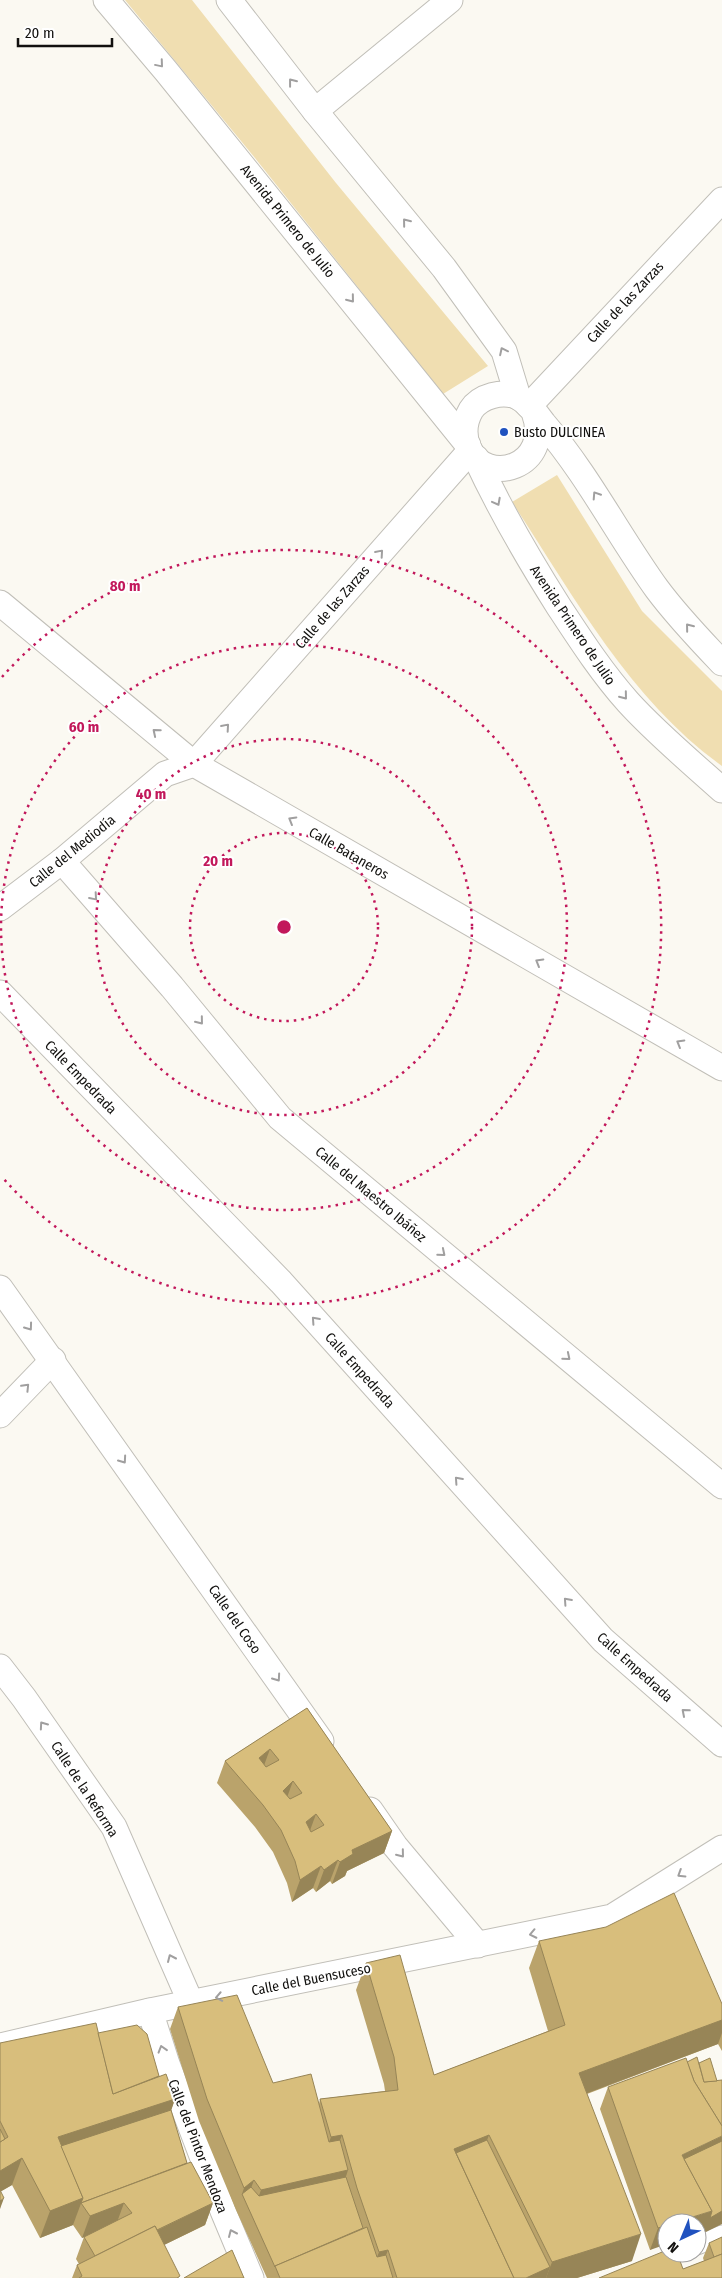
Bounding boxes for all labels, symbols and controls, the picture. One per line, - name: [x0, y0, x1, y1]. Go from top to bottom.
- scale bar: [18, 15, 111, 47]
- text: 20 m: [25, 24, 55, 42]
- one-way arrow: [155, 58, 164, 67]
- one-way arrow: [290, 79, 298, 88]
- street label: Avenida Primero de Julio: [237, 161, 339, 281]
- one-way arrow: [402, 218, 411, 227]
- street label: Calle de las Zarzas: [583, 258, 667, 346]
- one-way arrow: [345, 293, 354, 302]
- one-way arrow: [499, 348, 509, 357]
- place label: Busto DULCINEA: [514, 424, 606, 441]
- marker: Busto DULCINEA: [498, 426, 510, 438]
- one-way arrow: [592, 491, 602, 500]
- one-way arrow: [490, 497, 500, 506]
- one-way arrow: [374, 550, 383, 559]
- street label: Calle de las Zarzas: [292, 562, 373, 652]
- street label: Avenida Primero de Julio: [526, 562, 619, 688]
- text: 80 m: [110, 577, 140, 595]
- one-way arrow: [686, 624, 695, 633]
- one-way arrow: [618, 691, 627, 700]
- text: 60 m: [69, 718, 99, 736]
- one-way arrow: [221, 724, 230, 733]
- one-way arrow: [153, 730, 162, 738]
- text: 40 m: [136, 785, 166, 803]
- street label: Calle del Mediodía: [26, 811, 119, 891]
- one-way arrow: [288, 817, 297, 827]
- street label: Calle Bataneros: [306, 824, 392, 883]
- text: 20 m: [202, 852, 233, 870]
- one-way arrow: [88, 892, 97, 901]
- centre of rings: [275, 918, 293, 936]
- one-way arrow: [535, 959, 544, 969]
- one-way arrow: [194, 1015, 203, 1024]
- street label: Calle Empedrada: [41, 1037, 120, 1118]
- one-way arrow: [676, 1040, 685, 1050]
- street label: Calle del Maestro Ibáñez: [312, 1143, 430, 1246]
- one-way arrow: [437, 1248, 446, 1257]
- one-way arrow: [312, 1316, 321, 1325]
- one-way arrow: [23, 1321, 32, 1331]
- street label: Calle Empedrada: [321, 1329, 398, 1412]
- one-way arrow: [561, 1352, 570, 1360]
- one-way arrow: [20, 1384, 29, 1393]
- one-way arrow: [117, 1454, 126, 1463]
- one-way arrow: [455, 1476, 464, 1485]
- street label: Calle del Coso: [205, 1582, 265, 1657]
- one-way arrow: [564, 1597, 573, 1606]
- street label: Calle Empedrada: [593, 1629, 676, 1706]
- one-way arrow: [271, 1672, 280, 1682]
- one-way arrow: [682, 1708, 691, 1717]
- one-way arrow: [40, 1721, 49, 1731]
- street label: Calle de la Reforma: [47, 1738, 122, 1841]
- one-way arrow: [396, 1848, 405, 1857]
- one-way arrow: [677, 1867, 686, 1877]
- one-way arrow: [528, 1928, 537, 1939]
- one-way arrow: [167, 1954, 178, 1963]
- street label: Calle del Buensuceso: [250, 1960, 372, 1999]
- one-way arrow: [214, 1991, 223, 2002]
- one-way arrow: [158, 2045, 168, 2053]
- street label: Calle del Pintor Mendoza: [164, 2077, 231, 2216]
- north arrow: [657, 2213, 707, 2263]
- one-way arrow: [228, 2229, 239, 2238]
- text: N: [664, 2238, 682, 2256]

